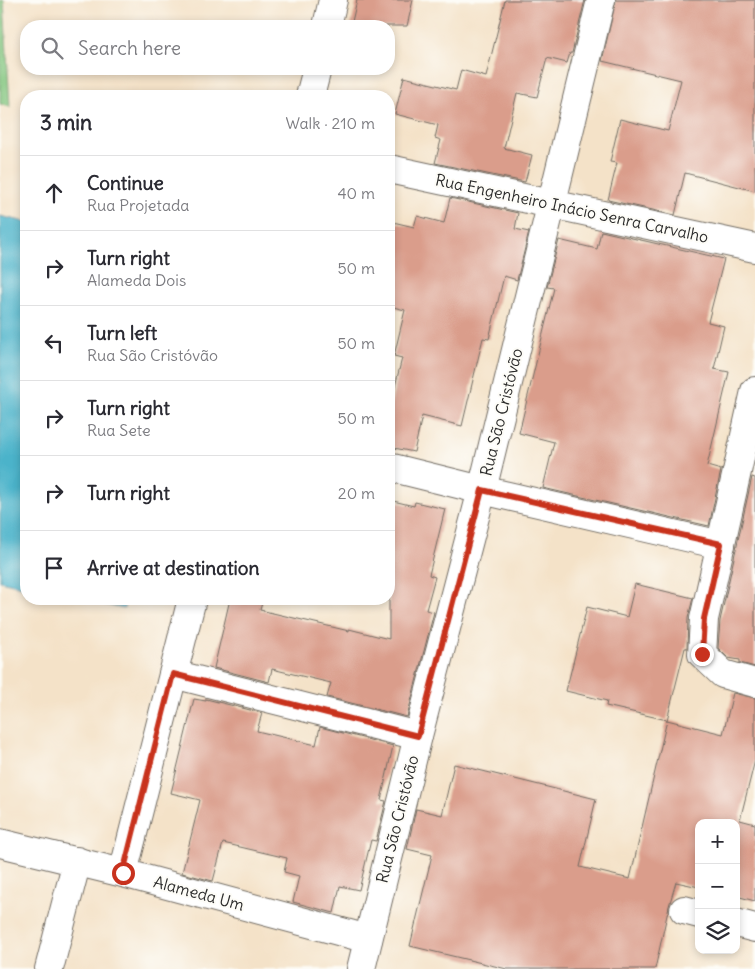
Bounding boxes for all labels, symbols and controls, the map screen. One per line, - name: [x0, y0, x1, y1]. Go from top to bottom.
- search box: [20, 20, 395, 75]
- icon: search: [38, 34, 66, 62]
- text: Search here: [78, 36, 181, 60]
- text: 3 min: [40, 109, 92, 136]
- text: Walk · 210 m: [285, 113, 375, 133]
- street label: Rua Engenheiro Inácio Senra Carvalho: [434, 169, 710, 247]
- text: Continue: [87, 171, 164, 195]
- icon: ahead: [40, 179, 68, 207]
- text: 40 m: [337, 183, 375, 203]
- text: Rua Projetada: [87, 195, 190, 215]
- text: Turn right: [87, 246, 170, 270]
- icon: right: [40, 254, 68, 282]
- text: 50 m: [337, 258, 375, 278]
- text: Alameda Dois: [87, 270, 186, 290]
- text: Turn left: [87, 321, 157, 345]
- icon: left: [40, 329, 68, 357]
- text: 50 m: [337, 333, 375, 353]
- text: Rua São Cristóvão: [87, 345, 218, 365]
- street label: Rua São Cristóvão: [475, 346, 527, 478]
- text: Turn right: [87, 396, 170, 420]
- icon: right: [40, 404, 68, 432]
- text: 50 m: [337, 408, 375, 428]
- text: Rua Sete: [87, 420, 151, 440]
- icon: right: [40, 479, 68, 507]
- text: Turn right: [87, 481, 170, 505]
- text: 20 m: [338, 483, 375, 503]
- icon: arrive: [40, 554, 68, 582]
- text: Arrive at destination: [87, 556, 260, 580]
- route end: [691, 643, 714, 666]
- street label: Rua São Cristóvão: [371, 753, 423, 885]
- map controls: [695, 819, 740, 954]
- button: +: [695, 819, 740, 864]
- route start: [112, 862, 135, 885]
- button: −: [695, 864, 740, 909]
- street label: Alameda Um: [152, 871, 246, 915]
- button: layers: [695, 909, 740, 954]

